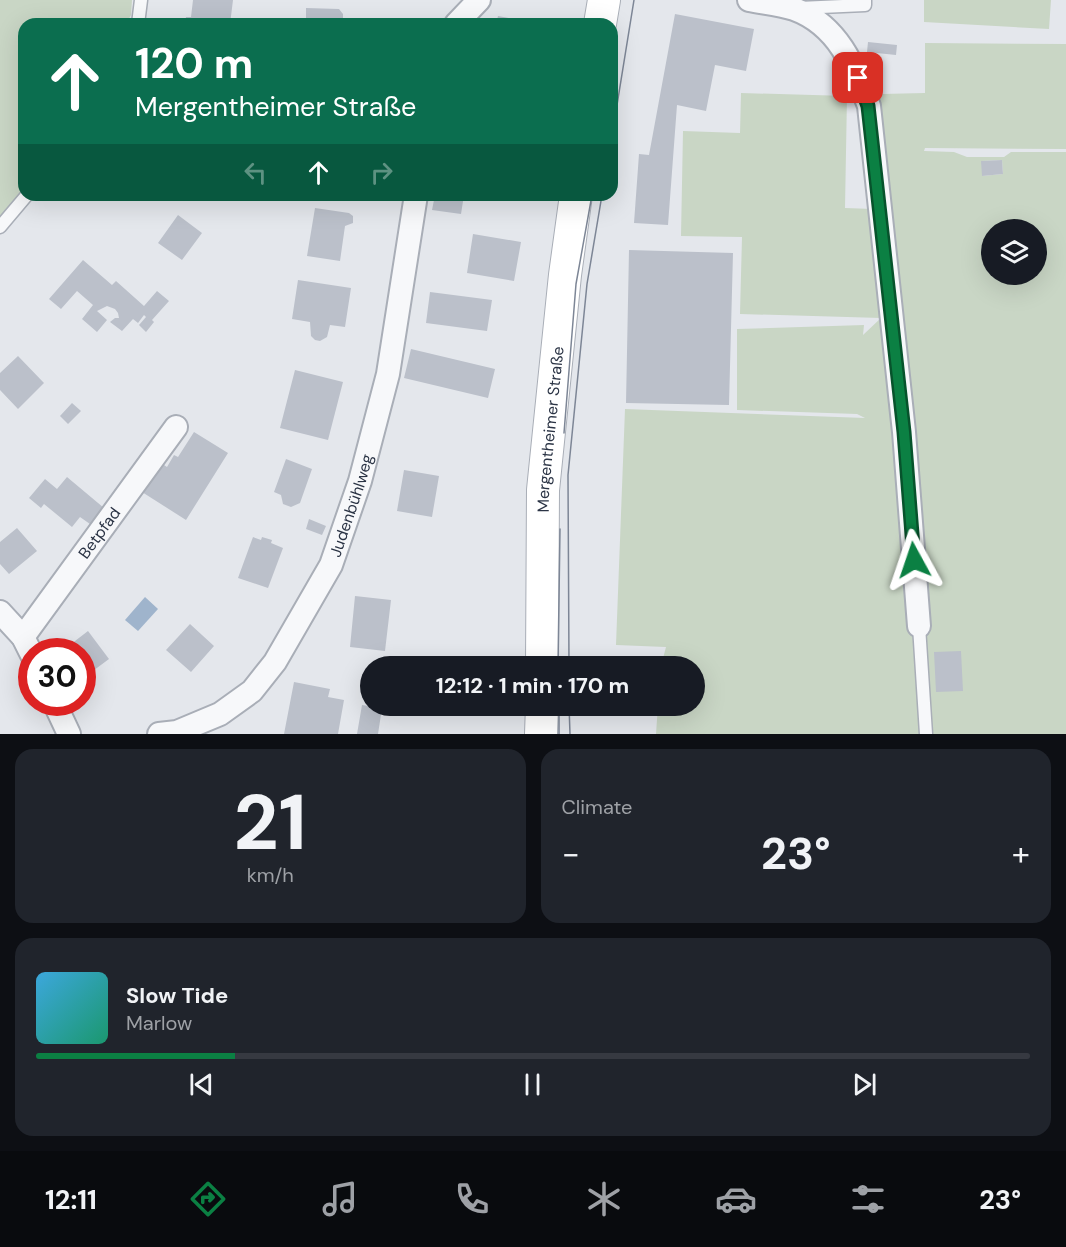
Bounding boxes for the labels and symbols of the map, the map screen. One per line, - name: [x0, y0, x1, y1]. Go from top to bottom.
- pin: [832, 52, 883, 103]
- street label: Mergentheimer Straße: [533, 345, 569, 512]
- street label: Judenbühlweg: [325, 452, 378, 560]
- street label: Betpfad: [74, 503, 125, 563]
- position arrow: [882, 528, 946, 592]
- speed limit sign: 30: [18, 638, 96, 716]

